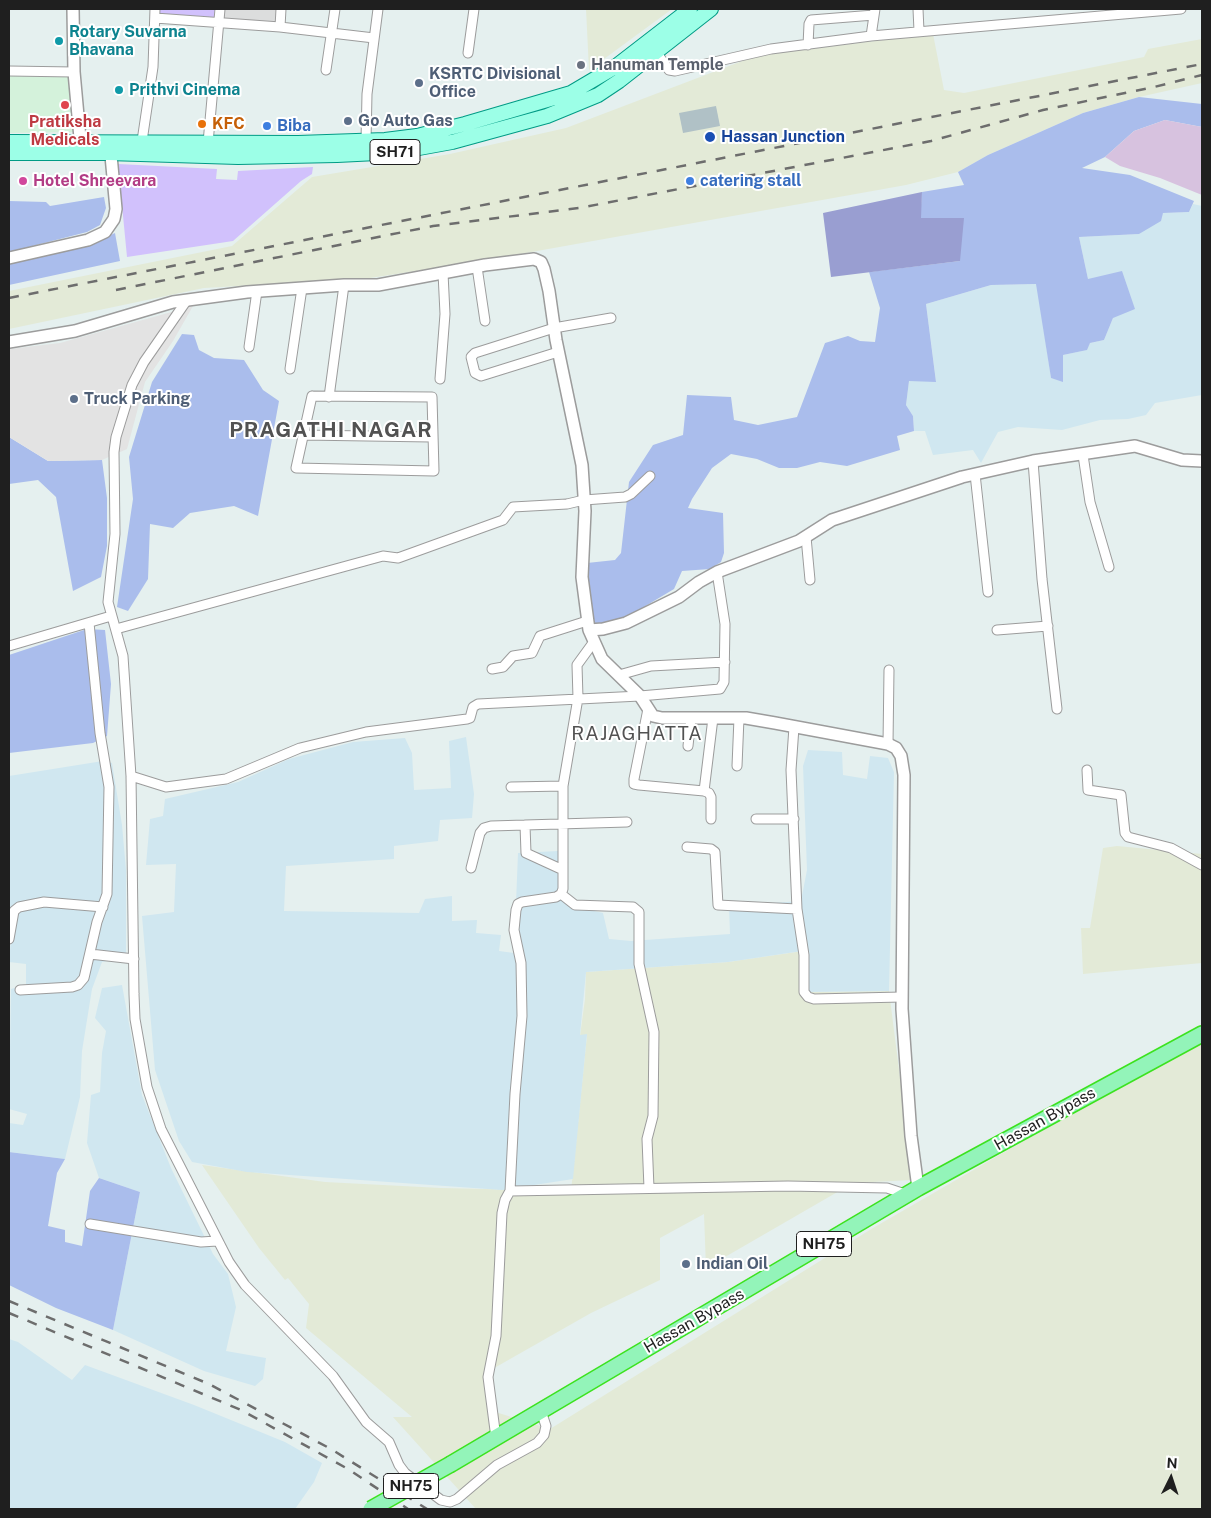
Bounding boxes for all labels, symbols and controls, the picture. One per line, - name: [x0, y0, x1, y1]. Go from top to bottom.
- place label: Rotary Suvarna Bhavana: [69, 22, 187, 60]
- marker: Rotary Suvarna Bhavana: [53, 35, 65, 47]
- place label: Hanuman Temple: [591, 55, 724, 75]
- marker: Hanuman Temple: [575, 59, 587, 71]
- place label: KSRTC Divisional Office: [429, 64, 561, 102]
- marker: KSRTC Divisional Office: [413, 77, 425, 89]
- place label: Prithvi Cinema: [129, 80, 240, 100]
- marker: Prithvi Cinema: [113, 84, 125, 96]
- marker: Pratiksha Medicals: [59, 99, 71, 111]
- place label: Go Auto Gas: [358, 111, 453, 131]
- place label: Pratiksha Medicals: [29, 112, 101, 150]
- place label: KFC: [212, 114, 245, 134]
- marker: Go Auto Gas: [342, 115, 354, 127]
- place label: Biba: [277, 116, 311, 136]
- marker: KFC: [196, 118, 208, 130]
- marker: Biba: [261, 120, 273, 132]
- place label: Hassan Junction: [721, 127, 845, 147]
- marker: Hassan Junction: [703, 130, 717, 144]
- road number: SH71: [370, 140, 420, 164]
- place label: Hotel Shreevara: [33, 171, 156, 191]
- place label: catering stall: [700, 171, 802, 191]
- marker: Hotel Shreevara: [17, 175, 29, 187]
- marker: catering stall: [684, 175, 696, 187]
- place label: Truck Parking: [84, 389, 190, 409]
- marker: Truck Parking: [68, 393, 80, 405]
- district label: PRAGATHI NAGAR: [227, 418, 435, 444]
- district label: RAJAGHATTA: [570, 723, 704, 745]
- street label: Hassan Bypass: [991, 1083, 1099, 1155]
- road number: NH75: [796, 1232, 852, 1256]
- place label: Indian Oil: [696, 1254, 768, 1274]
- marker: Indian Oil: [680, 1258, 692, 1270]
- street label: Hassan Bypass: [640, 1285, 748, 1357]
- north arrow: [1146, 1453, 1196, 1503]
- text: N: [1166, 1455, 1178, 1471]
- road number: NH75: [384, 1474, 438, 1498]

